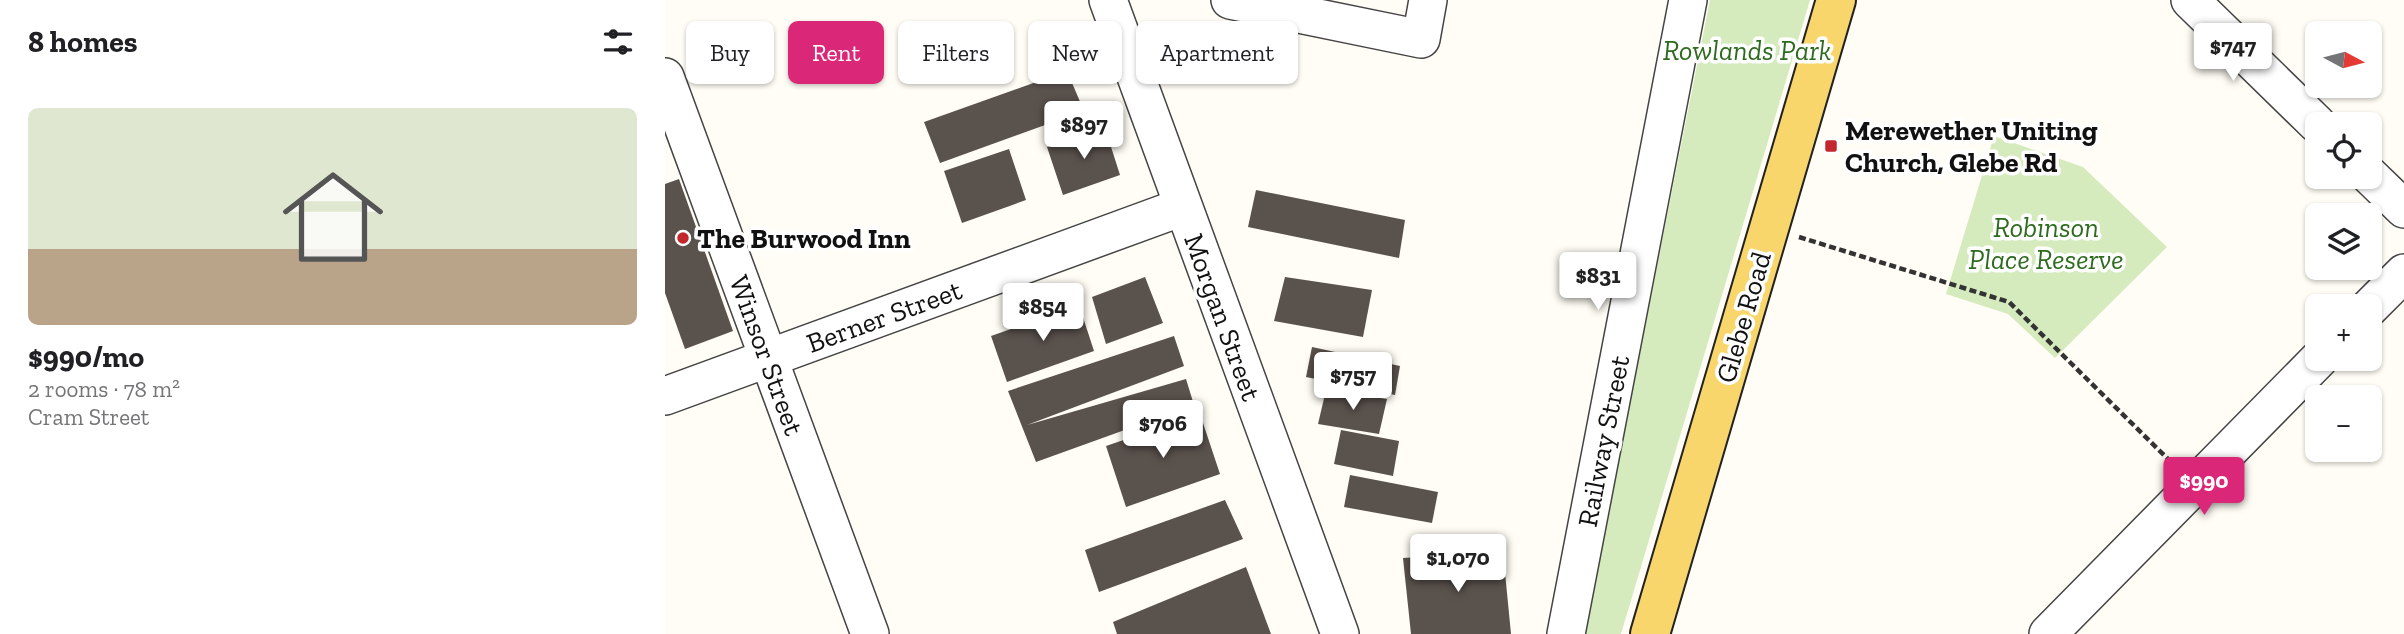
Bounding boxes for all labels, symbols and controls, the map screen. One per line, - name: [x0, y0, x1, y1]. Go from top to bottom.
- chip: Buy: [686, 21, 774, 84]
- chip: Rent: [788, 21, 884, 84]
- chip: Filters: [898, 21, 1014, 84]
- chip: New: [1028, 21, 1122, 84]
- chip: Apartment: [1136, 21, 1298, 84]
- north arrow: [2305, 21, 2382, 98]
- map controls: [2305, 21, 2382, 462]
- icon: filters: [599, 23, 637, 61]
- text: 8 homes: [28, 24, 137, 60]
- pin: $747: [2192, 24, 2274, 83]
- text: $747: [2210, 32, 2256, 60]
- park label: Rowlands Park: [1663, 34, 1831, 67]
- pin: $897: [1043, 102, 1125, 161]
- text: $897: [1060, 110, 1108, 138]
- button: locate: [2305, 112, 2382, 189]
- place label: Merewether Uniting Church, Glebe Rd: [1845, 114, 2098, 179]
- marker: Merewether Uniting Church, Glebe Rd: [1823, 138, 1839, 154]
- icon: home: [270, 154, 396, 280]
- button: layers: [2305, 203, 2382, 280]
- park label: Robinson Place Reserve: [1969, 211, 2123, 276]
- place label: The Burwood Inn: [697, 222, 911, 255]
- street label: Morgan Street: [1177, 229, 1268, 406]
- marker: The Burwood Inn: [675, 230, 691, 246]
- street label: Glebe Road: [1709, 248, 1778, 386]
- pin: $831: [1557, 252, 1639, 312]
- text: $831: [1575, 261, 1621, 289]
- street label: Winsor Street: [722, 271, 811, 440]
- street label: Berner Street: [802, 273, 967, 360]
- pin: $854: [1002, 284, 1084, 343]
- text: $854: [1019, 292, 1067, 320]
- button: +: [2305, 294, 2382, 371]
- text: $990/mo: [28, 339, 144, 375]
- pin: $757: [1312, 352, 1394, 412]
- street label: Railway Street: [1571, 352, 1636, 530]
- text: $757: [1330, 361, 1376, 389]
- text: 2 rooms · 78 m²: [28, 375, 180, 403]
- button: −: [2305, 385, 2382, 462]
- pin: $706: [1122, 400, 1204, 460]
- text: Cram Street: [28, 403, 149, 431]
- text: $706: [1139, 409, 1187, 437]
- pin: $990: [2163, 458, 2245, 517]
- text: $990: [2179, 466, 2229, 494]
- pin: $1,070: [1401, 534, 1515, 594]
- text: $1,070: [1426, 543, 1490, 571]

